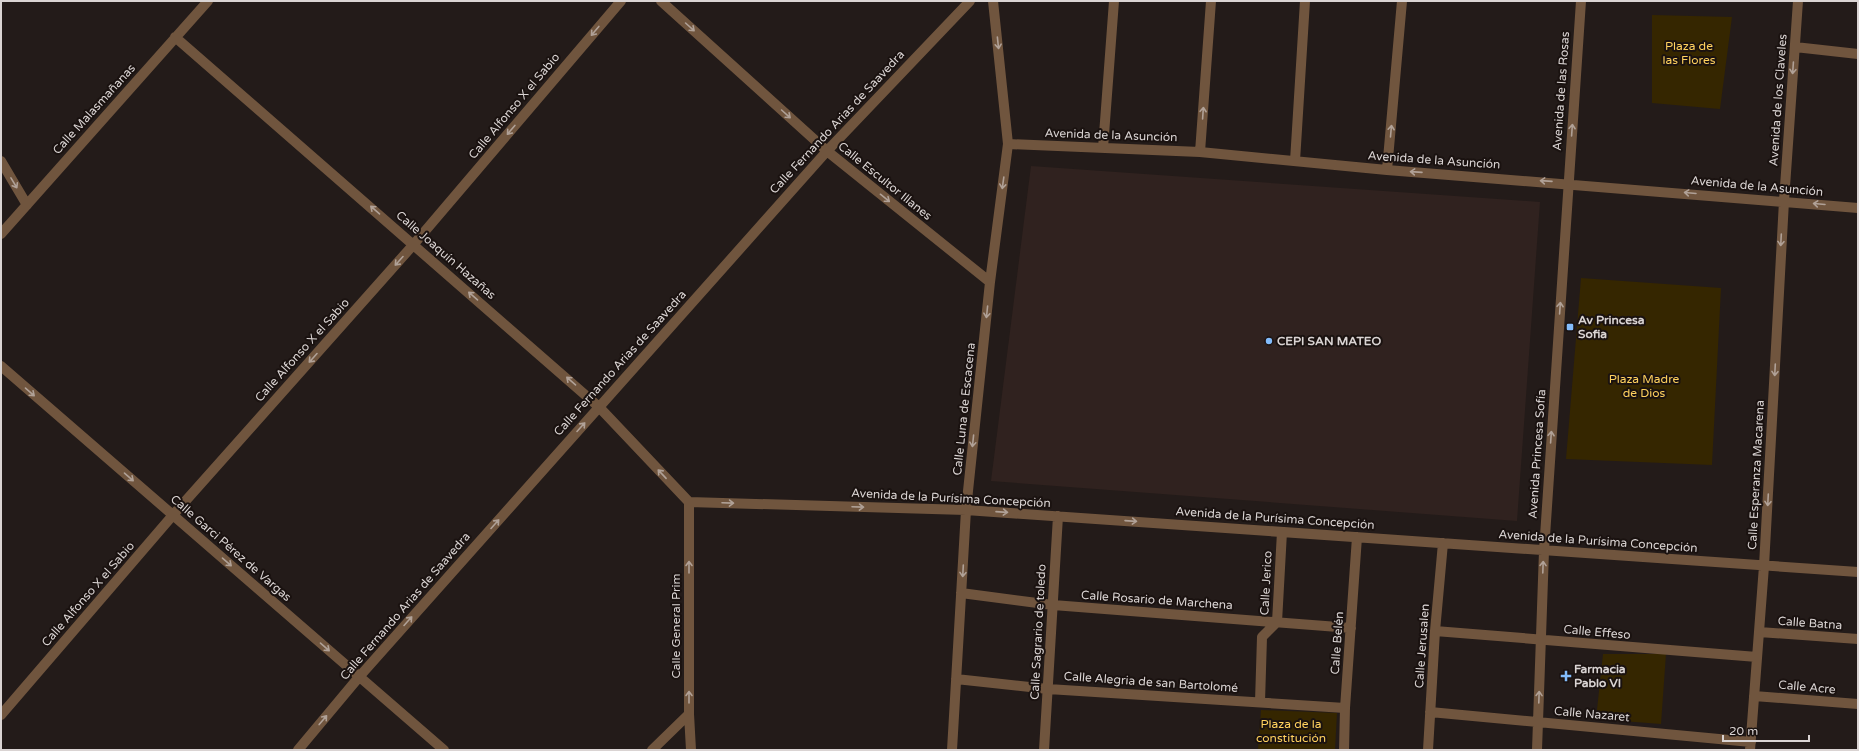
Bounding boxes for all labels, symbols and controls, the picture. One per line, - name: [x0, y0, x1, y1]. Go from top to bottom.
- one-way arrow: [685, 22, 695, 32]
- one-way arrow: [591, 25, 600, 36]
- street label: Avenida de las Rosas: [1550, 31, 1572, 151]
- street label: Avenida de los Claveles: [1766, 33, 1790, 167]
- one-way arrow: [994, 36, 1002, 49]
- park label: Plaza de las Flores: [1662, 39, 1716, 67]
- street label: Calle Fernando Arias de Saavedra: [767, 47, 907, 197]
- street label: Calle Alfonso X el Sabio: [466, 50, 562, 162]
- street label: Calle Malasmañanas: [50, 61, 138, 157]
- one-way arrow: [1790, 61, 1797, 74]
- one-way arrow: [1200, 107, 1207, 120]
- one-way arrow: [781, 110, 791, 119]
- one-way arrow: [507, 124, 516, 135]
- one-way arrow: [1568, 124, 1575, 137]
- one-way arrow: [1387, 125, 1394, 138]
- street label: Avenida de la Asunción: [1044, 126, 1178, 144]
- street label: Calle Escultor Illanes: [835, 139, 935, 223]
- street label: Avenida de la Asunción: [1367, 148, 1501, 172]
- one-way arrow: [1410, 168, 1423, 175]
- street label: Avenida de la Asunción: [1690, 173, 1824, 199]
- one-way arrow: [999, 176, 1007, 189]
- one-way arrow: [10, 177, 18, 188]
- one-way arrow: [1540, 178, 1553, 185]
- one-way arrow: [1684, 190, 1697, 197]
- one-way arrow: [880, 194, 891, 203]
- one-way arrow: [1813, 201, 1826, 208]
- one-way arrow: [370, 206, 380, 215]
- street label: Calle Joaquín Hazañas: [393, 208, 499, 302]
- one-way arrow: [1778, 233, 1785, 246]
- one-way arrow: [395, 255, 404, 266]
- street label: Calle Fernando Arias de Saavedra: [551, 287, 689, 439]
- one-way arrow: [468, 291, 478, 300]
- street label: Calle Alfonso X el Sabio: [252, 296, 352, 404]
- one-way arrow: [1556, 302, 1563, 315]
- one-way arrow: [983, 305, 990, 318]
- place label: Av Princesa Sofia: [1578, 313, 1645, 341]
- marker: Av Princesa Sofia: [1565, 322, 1575, 332]
- place label: CEPI SAN MATEO: [1277, 334, 1381, 348]
- marker: CEPI SAN MATEO: [1264, 336, 1274, 346]
- street label: Calle Luna de Escacena: [950, 342, 978, 476]
- one-way arrow: [308, 352, 317, 363]
- one-way arrow: [1771, 363, 1778, 376]
- park label: Plaza Madre de Dios: [1609, 372, 1680, 400]
- one-way arrow: [565, 377, 576, 386]
- one-way arrow: [25, 387, 36, 396]
- street label: Avenida Princesa Sofía: [1525, 389, 1549, 519]
- street label: Calle Esperanza Macarena: [1745, 400, 1767, 550]
- one-way arrow: [576, 422, 586, 432]
- one-way arrow: [1548, 431, 1555, 444]
- one-way arrow: [970, 434, 977, 447]
- one-way arrow: [658, 469, 667, 479]
- one-way arrow: [123, 472, 134, 481]
- street label: Avenida de la Purísima Concepción: [851, 486, 1051, 510]
- street label: Calle Garci Pérez de Vargas: [168, 492, 294, 604]
- one-way arrow: [1764, 493, 1771, 506]
- one-way arrow: [721, 499, 734, 507]
- one-way arrow: [851, 503, 864, 511]
- street label: Avenida de la Purísima Concepción: [1175, 504, 1375, 532]
- one-way arrow: [995, 509, 1008, 516]
- one-way arrow: [1124, 518, 1137, 525]
- one-way arrow: [490, 519, 499, 530]
- street label: Avenida de la Purísima Concepción: [1498, 527, 1698, 555]
- street label: Calle Fernando Arias de Saavedra: [337, 529, 473, 683]
- street label: Calle Alfonso X el Sabio: [39, 539, 137, 649]
- street label: Calle Jerico: [1257, 550, 1275, 616]
- one-way arrow: [222, 557, 232, 567]
- one-way arrow: [685, 561, 693, 574]
- one-way arrow: [1539, 561, 1547, 574]
- one-way arrow: [959, 564, 966, 577]
- street label: Calle Sagrario de toledo: [1027, 564, 1049, 700]
- street label: Calle General Prim: [669, 574, 683, 678]
- street label: Calle Rosario de Marchena: [1081, 588, 1233, 612]
- street label: Calle Jerusalen: [1412, 603, 1432, 689]
- street label: Calle Belén: [1328, 611, 1346, 675]
- street label: Calle Batna: [1777, 614, 1843, 632]
- one-way arrow: [404, 616, 413, 627]
- street label: Calle Effeso: [1563, 622, 1631, 642]
- one-way arrow: [320, 643, 330, 652]
- place label: Farmacia Pablo VI: [1574, 662, 1626, 690]
- street label: Calle Alegria de san Bartolomé: [1063, 669, 1239, 695]
- marker: Farmacia Pablo VI: [1561, 671, 1571, 681]
- street label: Calle Acre: [1778, 678, 1836, 696]
- one-way arrow: [685, 691, 693, 704]
- one-way arrow: [1535, 691, 1542, 704]
- street label: Calle Nazaret: [1554, 704, 1631, 724]
- one-way arrow: [319, 715, 328, 725]
- park label: Plaza de la constitución: [1256, 717, 1326, 745]
- scale bar: [1723, 717, 1809, 743]
- text: 20 m: [1729, 724, 1758, 738]

